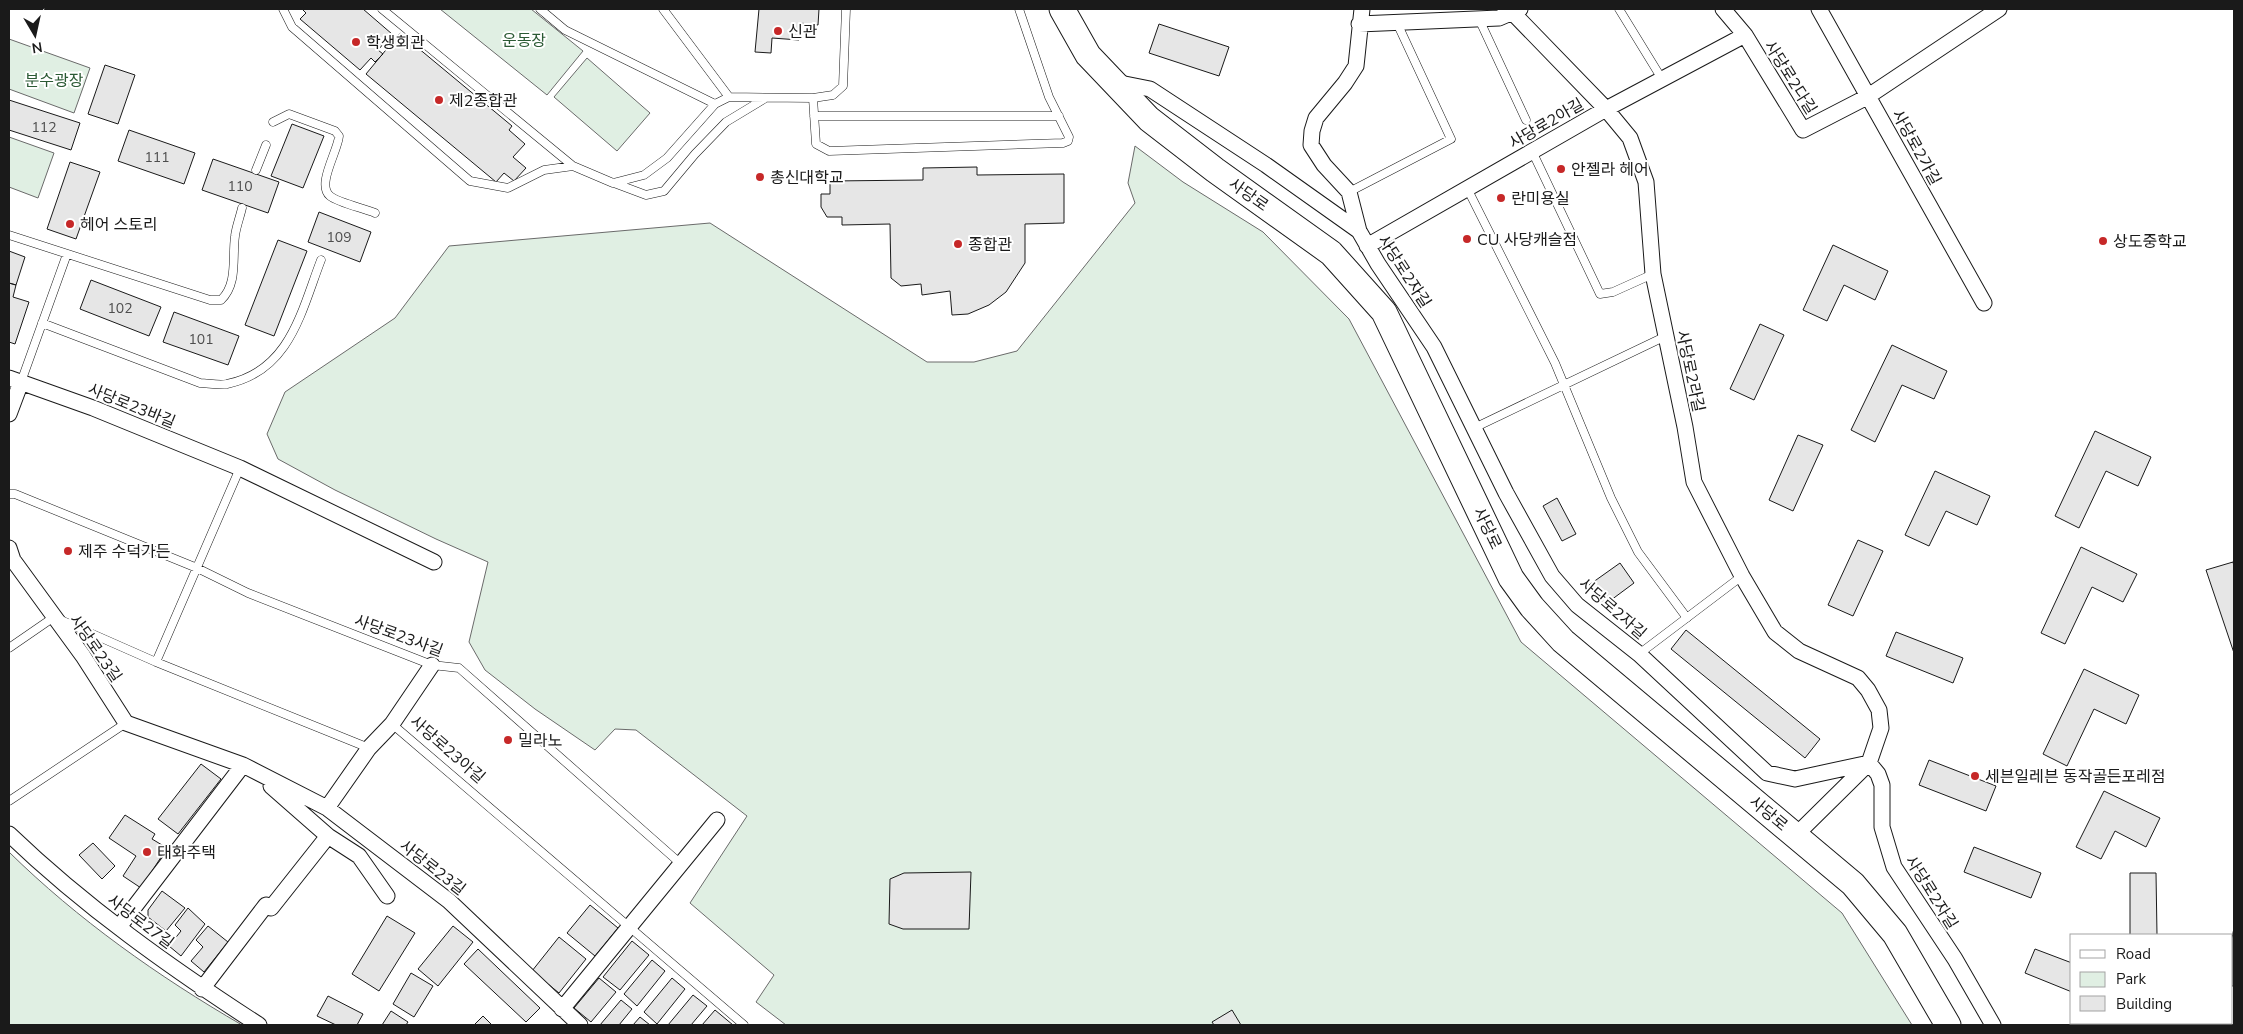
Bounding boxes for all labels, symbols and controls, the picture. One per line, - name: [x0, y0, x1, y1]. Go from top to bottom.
- north arrow: [10, 10, 60, 60]
- place label: 신관: [788, 21, 818, 43]
- marker: 신관: [772, 25, 784, 37]
- park label: 운동장: [502, 30, 546, 52]
- place label: 학생회관: [366, 32, 425, 54]
- marker: 학생회관: [350, 36, 362, 48]
- street label: 사당로2다길: [1759, 36, 1822, 119]
- text: N: [30, 37, 44, 58]
- park label: 분수광장: [25, 70, 84, 92]
- place label: 제2종합관: [449, 90, 518, 112]
- marker: 제2종합관: [433, 94, 445, 106]
- street label: 사당로2아길: [1505, 94, 1588, 154]
- street label: 사당로2가길: [1886, 106, 1946, 189]
- house number: 112: [31, 118, 57, 137]
- house number: 111: [144, 148, 170, 167]
- place label: 안젤라 헤어: [1571, 159, 1649, 181]
- marker: 안젤라 헤어: [1555, 163, 1567, 175]
- place label: 총신대학교: [770, 167, 844, 189]
- marker: 총신대학교: [754, 171, 766, 183]
- street label: 사당로: [1224, 173, 1273, 217]
- house number: 110: [227, 177, 253, 196]
- place label: 란미용실: [1511, 188, 1570, 210]
- marker: 란미용실: [1495, 192, 1507, 204]
- place label: 헤어 스토리: [80, 214, 158, 236]
- marker: 헤어 스토리: [64, 218, 76, 230]
- house number: 109: [326, 228, 352, 247]
- place label: CU 사당캐슬점: [1477, 229, 1577, 251]
- street label: 사당로2자길: [1372, 231, 1436, 312]
- place label: 상도중학교: [2113, 231, 2187, 253]
- marker: CU 사당캐슬점: [1461, 233, 1473, 245]
- place label: 종합관: [968, 234, 1012, 256]
- marker: 상도중학교: [2097, 235, 2109, 247]
- marker: 종합관: [952, 238, 964, 250]
- house number: 102: [107, 299, 133, 318]
- street label: 사당로2라길: [1671, 328, 1709, 414]
- house number: 101: [188, 330, 214, 349]
- street label: 사당로23바길: [84, 378, 179, 434]
- street label: 사당로: [1468, 504, 1507, 553]
- place label: 제주 수덕가든: [78, 541, 170, 563]
- marker: 제주 수덕가든: [62, 545, 74, 557]
- street label: 사당로2자길: [1574, 573, 1651, 644]
- street label: 사당로23길: [64, 610, 127, 687]
- street label: 사당로23사길: [351, 610, 446, 662]
- street label: 사당로23아길: [405, 711, 490, 789]
- place label: 밀라노: [518, 730, 562, 752]
- marker: 밀라노: [502, 734, 514, 746]
- place label: 세븐일레븐 동작골든포레점: [1985, 766, 2166, 788]
- marker: 세븐일레븐 동작골든포레점: [1969, 770, 1981, 782]
- street label: 사당로: [1744, 791, 1793, 837]
- street label: 사당로23길: [395, 835, 470, 900]
- place label: 태화주택: [157, 842, 216, 864]
- marker: 태화주택: [141, 846, 153, 858]
- street label: 사당로2자길: [1900, 851, 1963, 934]
- street label: 사당로27길: [103, 890, 178, 954]
- legend: [2070, 934, 2233, 1024]
- text: Road: [2116, 944, 2151, 964]
- text: Park: [2116, 969, 2146, 989]
- text: Building: [2116, 994, 2172, 1014]

